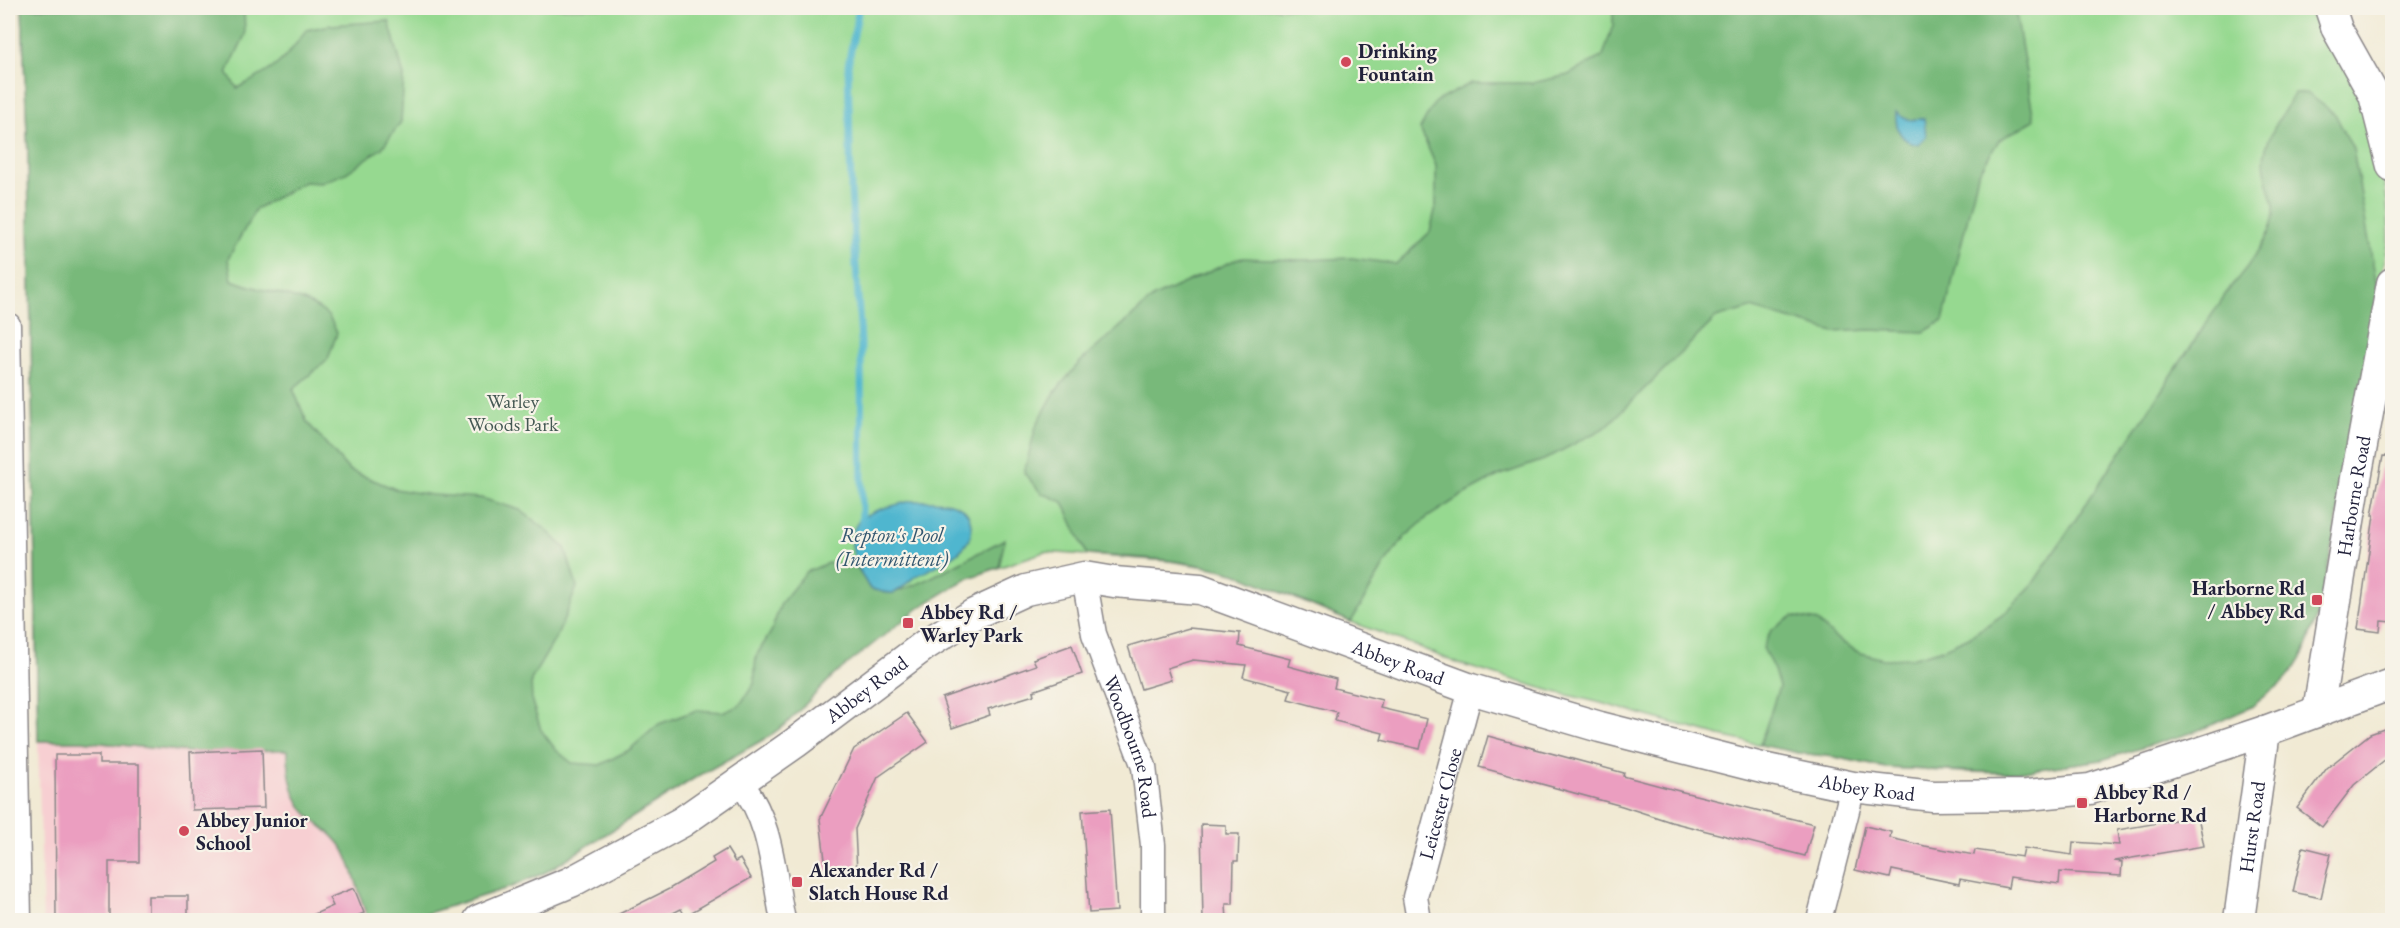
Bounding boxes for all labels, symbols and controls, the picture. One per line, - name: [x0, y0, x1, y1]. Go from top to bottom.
- place label: Drinking Fountain: [1358, 38, 1438, 87]
- marker: Drinking Fountain: [1339, 55, 1353, 69]
- park label: Warley Woods Park: [468, 388, 559, 437]
- street label: Harborne Road: [2330, 433, 2377, 558]
- water label: Repton's Pool (Intermittent): [836, 521, 949, 572]
- place label: Harborne Rd / Abbey Rd: [2192, 575, 2305, 624]
- marker: Harborne Rd / Abbey Rd: [2310, 593, 2324, 607]
- place label: Abbey Rd / Warley Park: [919, 599, 1024, 648]
- marker: Abbey Rd / Warley Park: [901, 616, 915, 630]
- street label: Abbey Road: [1347, 633, 1449, 691]
- street label: Abbey Road: [819, 649, 914, 729]
- street label: Woodbourne Road: [1098, 672, 1163, 820]
- street label: Leicester Close: [1413, 745, 1468, 862]
- street label: Abbey Road: [1815, 767, 1917, 807]
- place label: Abbey Rd / Harborne Rd: [2093, 779, 2207, 828]
- street label: Hurst Road: [2233, 779, 2271, 874]
- marker: Abbey Rd / Harborne Rd: [2075, 796, 2089, 810]
- place label: Abbey Junior School: [195, 807, 308, 856]
- marker: Abbey Junior School: [177, 824, 191, 838]
- place label: Alexander Rd / Slatch House Rd: [808, 857, 948, 906]
- marker: Alexander Rd / Slatch House Rd: [790, 875, 804, 889]

